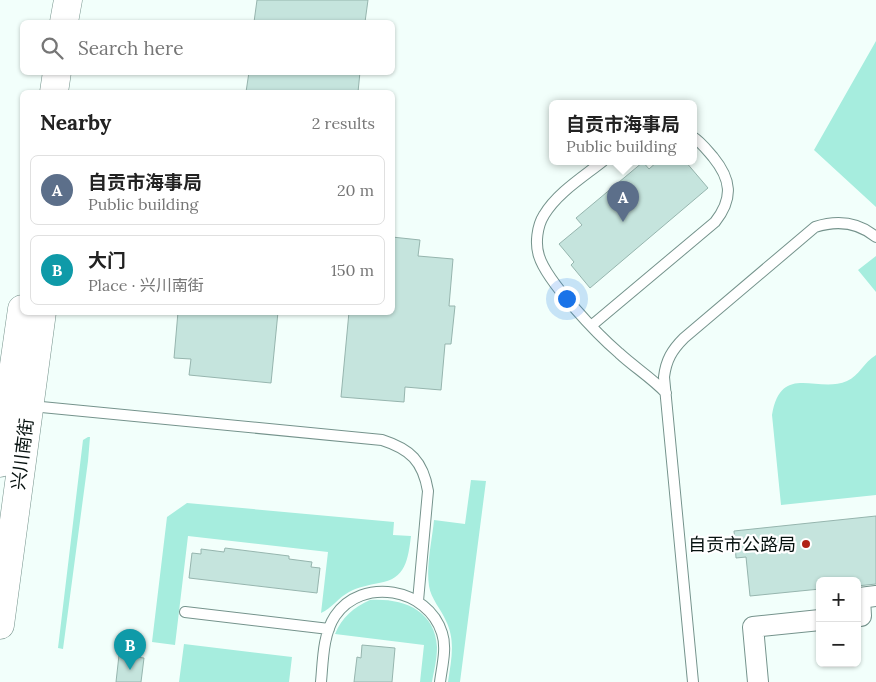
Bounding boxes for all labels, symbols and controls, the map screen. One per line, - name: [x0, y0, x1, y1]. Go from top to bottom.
- search box: [20, 20, 395, 75]
- icon: search: [38, 34, 66, 62]
- text: Search here: [78, 36, 184, 60]
- popup: [549, 100, 697, 165]
- text: Nearby: [40, 109, 111, 136]
- text: 自贡市海事局: [566, 112, 680, 136]
- text: 2 results: [312, 113, 375, 133]
- text: Public building: [566, 136, 676, 156]
- text: 自贡市海事局: [88, 170, 202, 194]
- text: A: [52, 180, 62, 200]
- text: 20 m: [337, 180, 374, 200]
- pin: A: [607, 181, 639, 222]
- text: Public building: [88, 194, 198, 214]
- text: 大门: [88, 248, 126, 272]
- text: B: [52, 260, 62, 280]
- text: 150 m: [331, 260, 374, 280]
- text: Place · 兴川南街: [88, 275, 204, 295]
- your location: [554, 286, 580, 312]
- street label: 兴川南街: [6, 417, 38, 491]
- place label: 自贡市公路局: [688, 533, 796, 556]
- marker: 自贡市公路局: [800, 538, 812, 550]
- map controls: [816, 577, 861, 667]
- button: +: [816, 577, 861, 622]
- button: −: [816, 622, 861, 667]
- pin: B: [114, 629, 146, 670]

